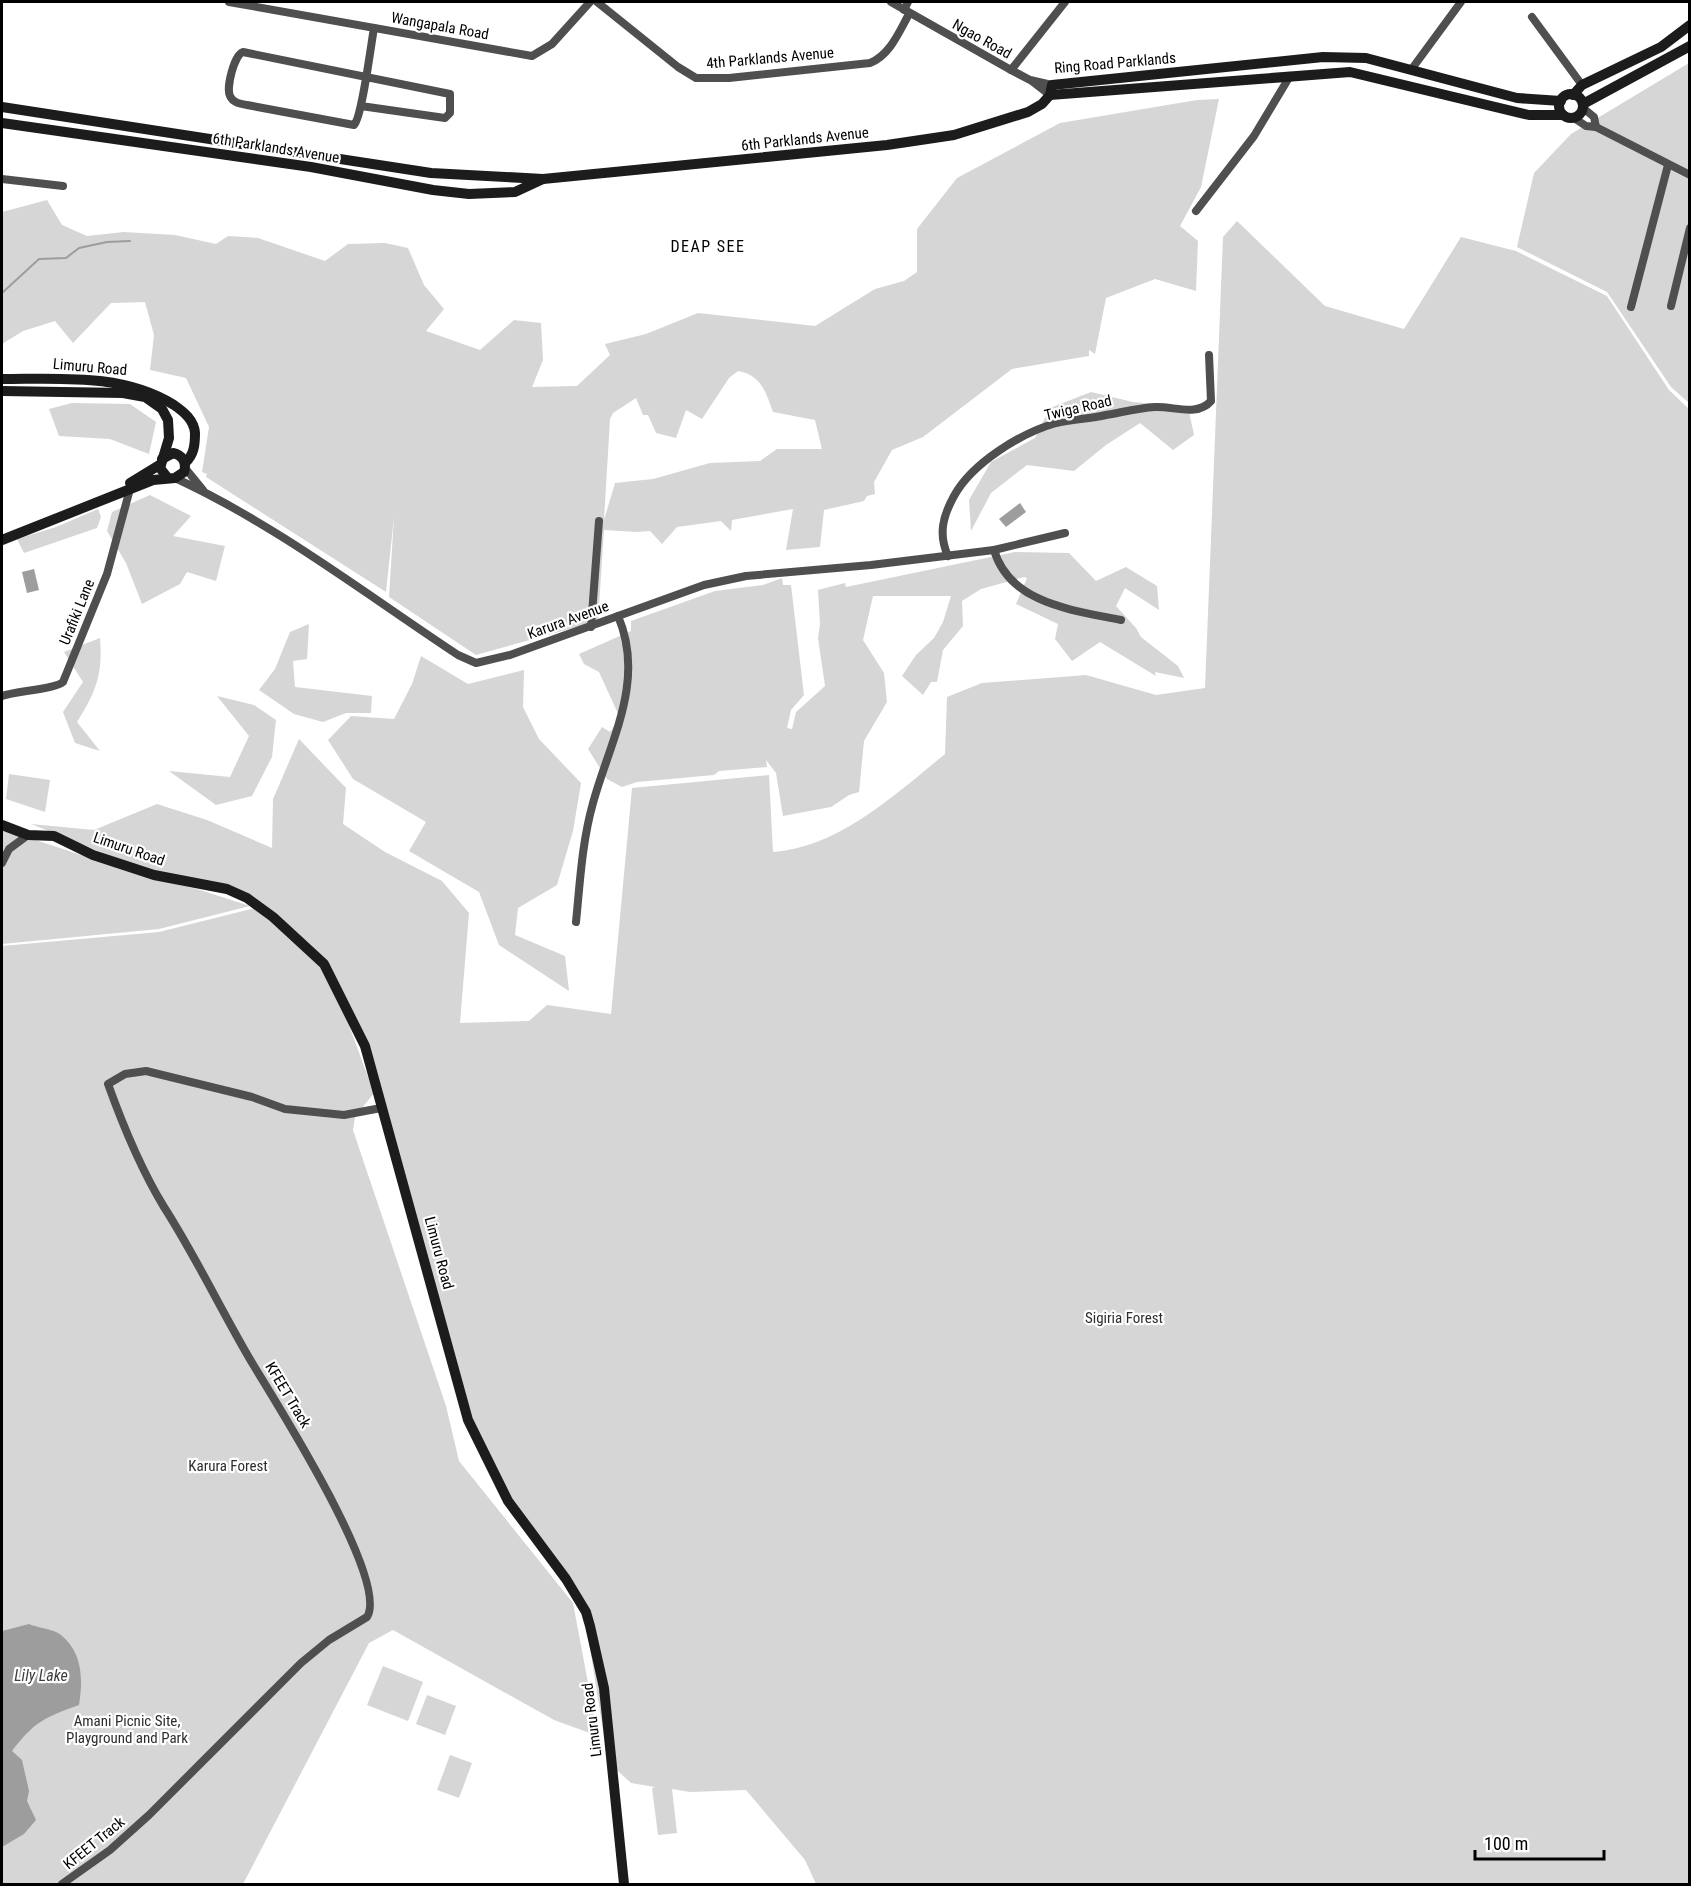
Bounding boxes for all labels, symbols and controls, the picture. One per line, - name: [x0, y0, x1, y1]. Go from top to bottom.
- street label: Wangapala Road: [390, 9, 490, 43]
- street label: Ngao Road: [949, 15, 1015, 63]
- street label: 4th Parklands Avenue: [705, 43, 835, 73]
- street label: Ring Road Parklands: [1053, 49, 1177, 77]
- street label: 6th Parklands Avenue: [740, 123, 870, 155]
- street label: 6th Parklands Avenue: [211, 129, 341, 167]
- district label: DEAP SEE: [670, 237, 746, 256]
- street label: Limuru Road: [52, 355, 128, 379]
- street label: Twiga Road: [1042, 391, 1114, 425]
- street label: Urafiki Lane: [56, 576, 98, 648]
- street label: Karura Avenue: [525, 597, 611, 643]
- street label: Limuru Road: [91, 828, 167, 870]
- street label: Limuru Road: [421, 1215, 457, 1291]
- park label: Sigiria Forest: [1085, 1309, 1163, 1327]
- street label: KFEET Track: [261, 1359, 315, 1431]
- park label: Karura Forest: [188, 1457, 268, 1475]
- water label: Lily Lake: [14, 1666, 68, 1685]
- street label: Limuru Road: [579, 1682, 605, 1758]
- park label: Amani Picnic Site, Playground and Park: [66, 1712, 188, 1747]
- street label: KFEET Track: [60, 1813, 128, 1873]
- scale bar: [1475, 1823, 1604, 1861]
- text: 100 m: [1484, 1833, 1528, 1854]

